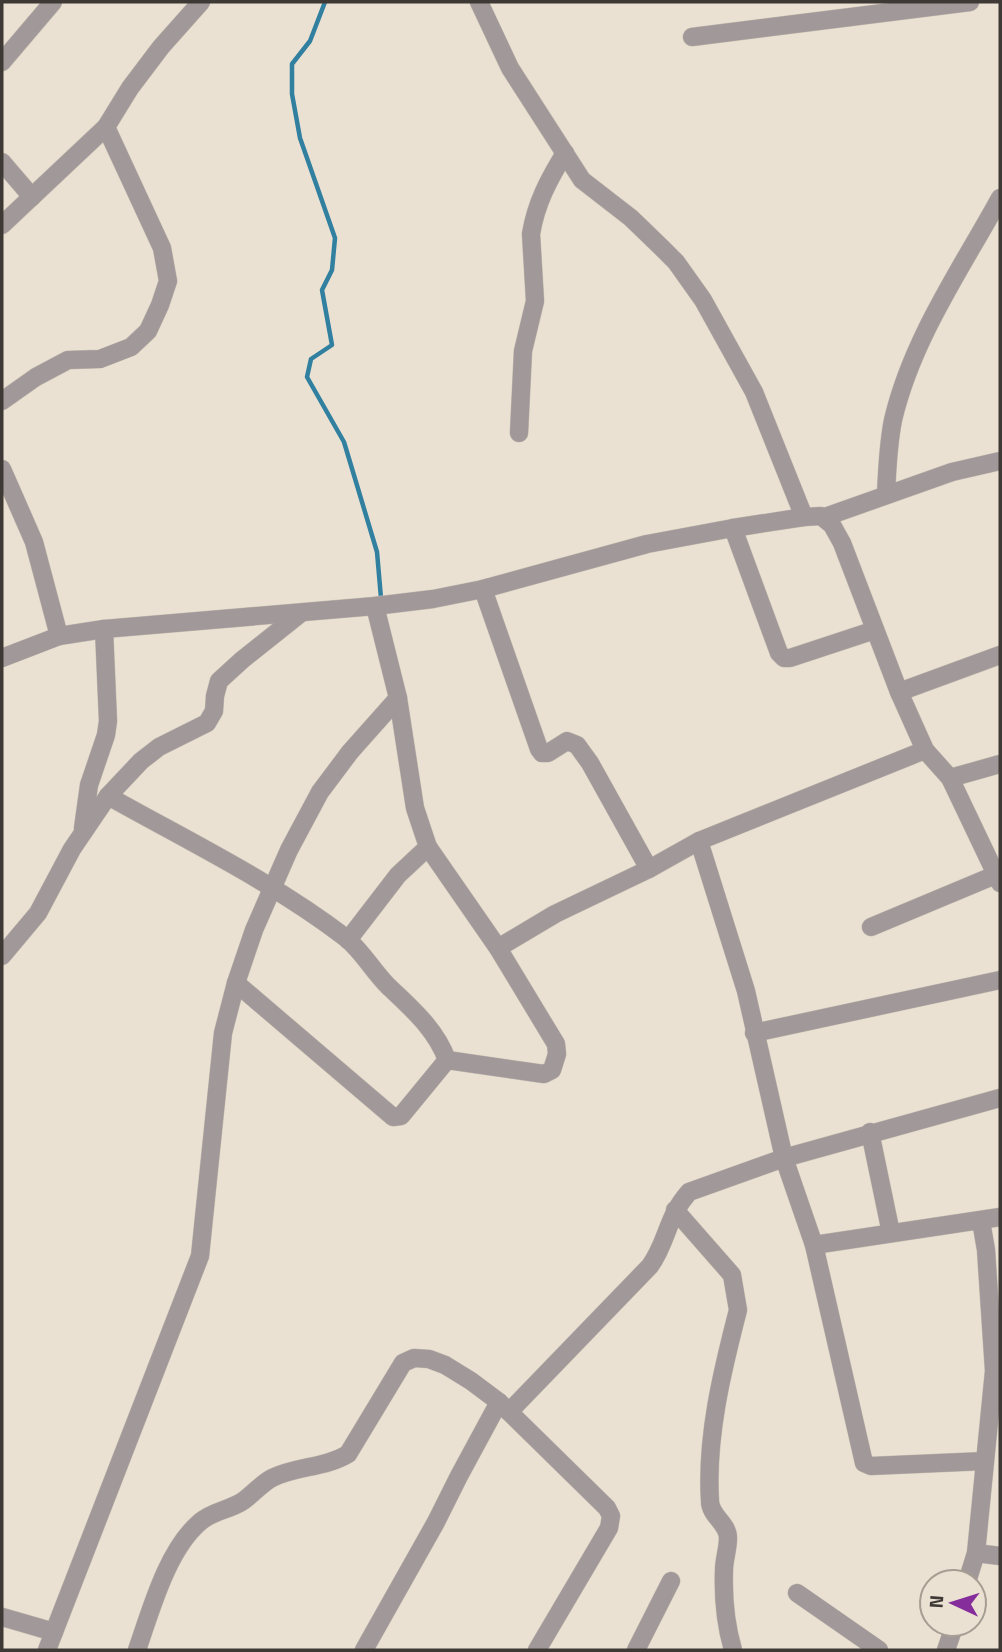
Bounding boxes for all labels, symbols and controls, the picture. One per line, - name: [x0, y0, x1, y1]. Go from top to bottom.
- north arrow: [918, 1568, 988, 1638]
- text: N: [921, 1594, 950, 1609]

